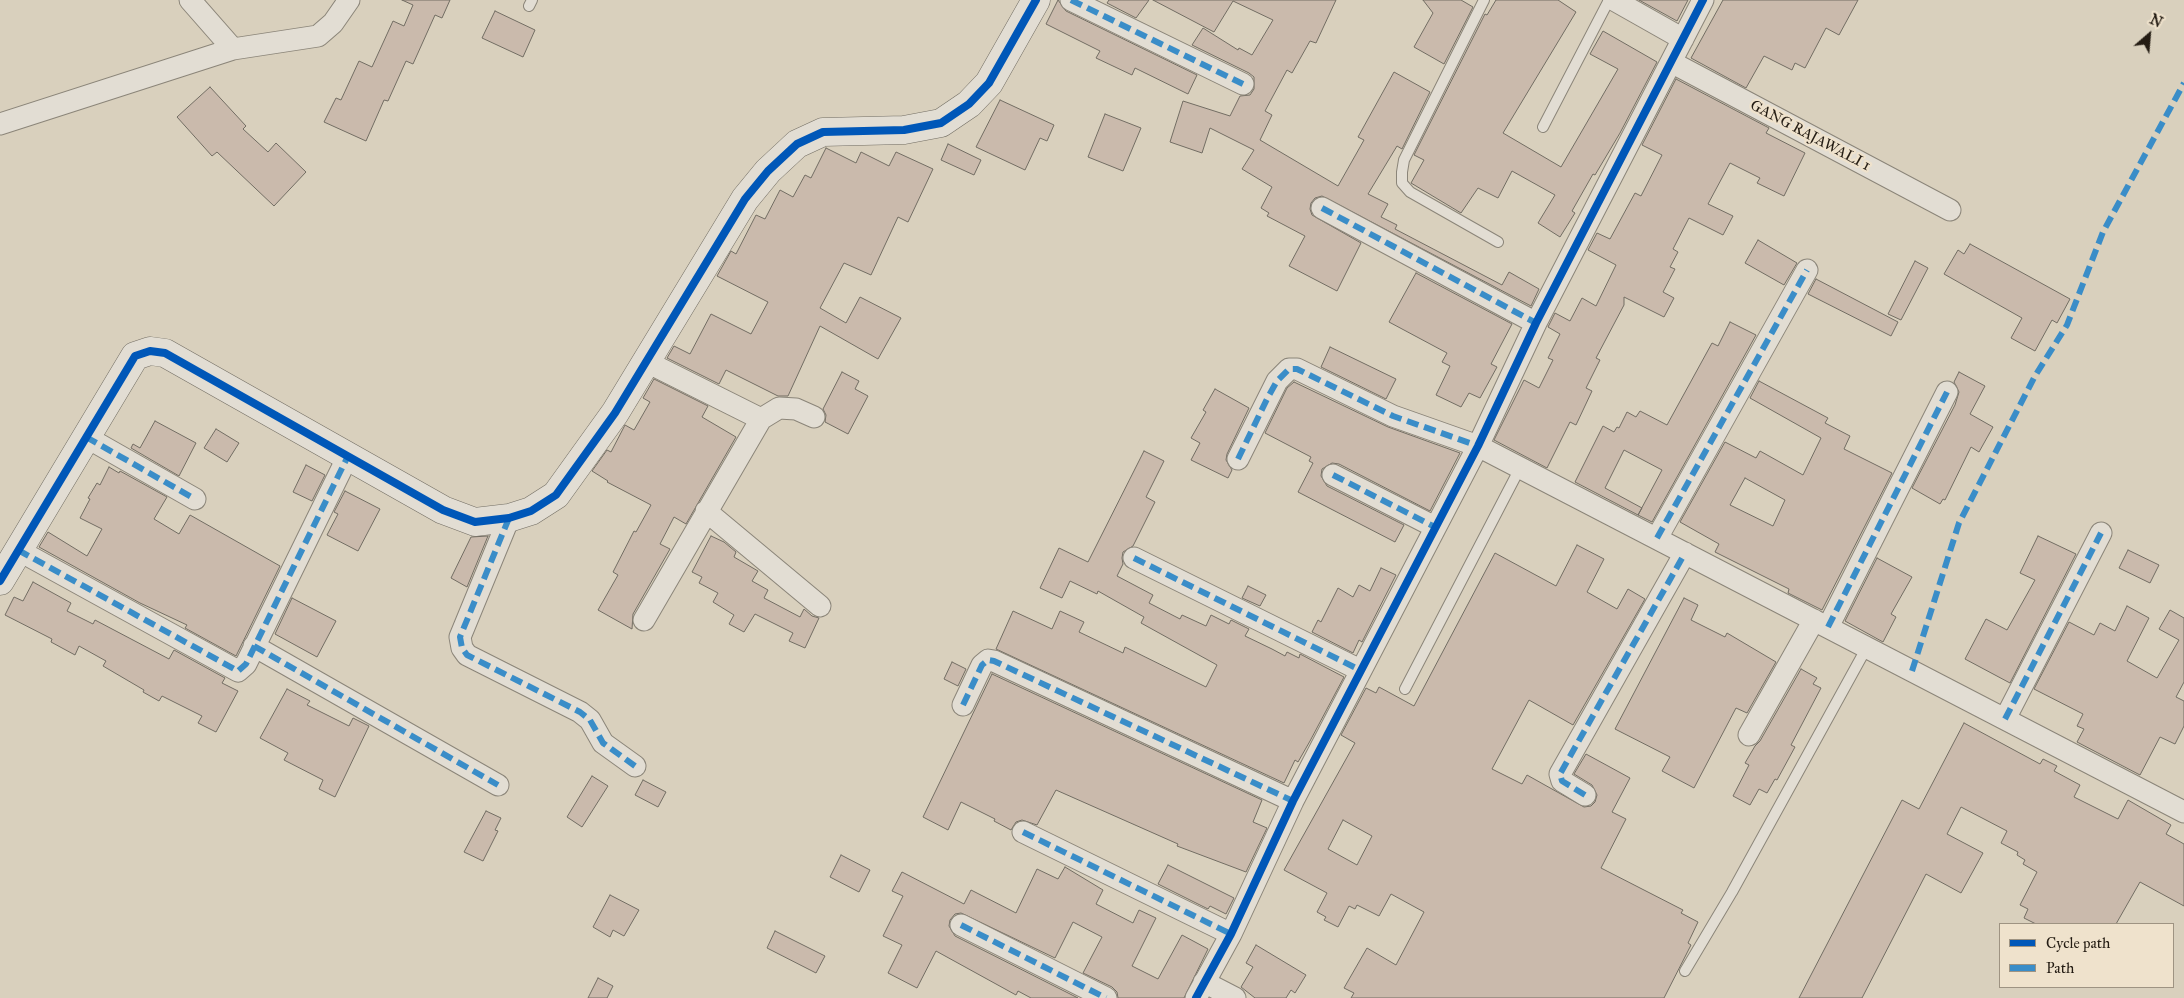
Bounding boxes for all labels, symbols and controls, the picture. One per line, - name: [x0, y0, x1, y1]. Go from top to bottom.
- north arrow: [2124, 10, 2174, 60]
- text: N: [2147, 11, 2165, 31]
- street label: GANG RAJAWALI 1: [1747, 97, 1873, 175]
- legend: [1999, 923, 2174, 988]
- text: Cycle path: [2046, 934, 2110, 952]
- text: Path: [2046, 959, 2074, 977]

